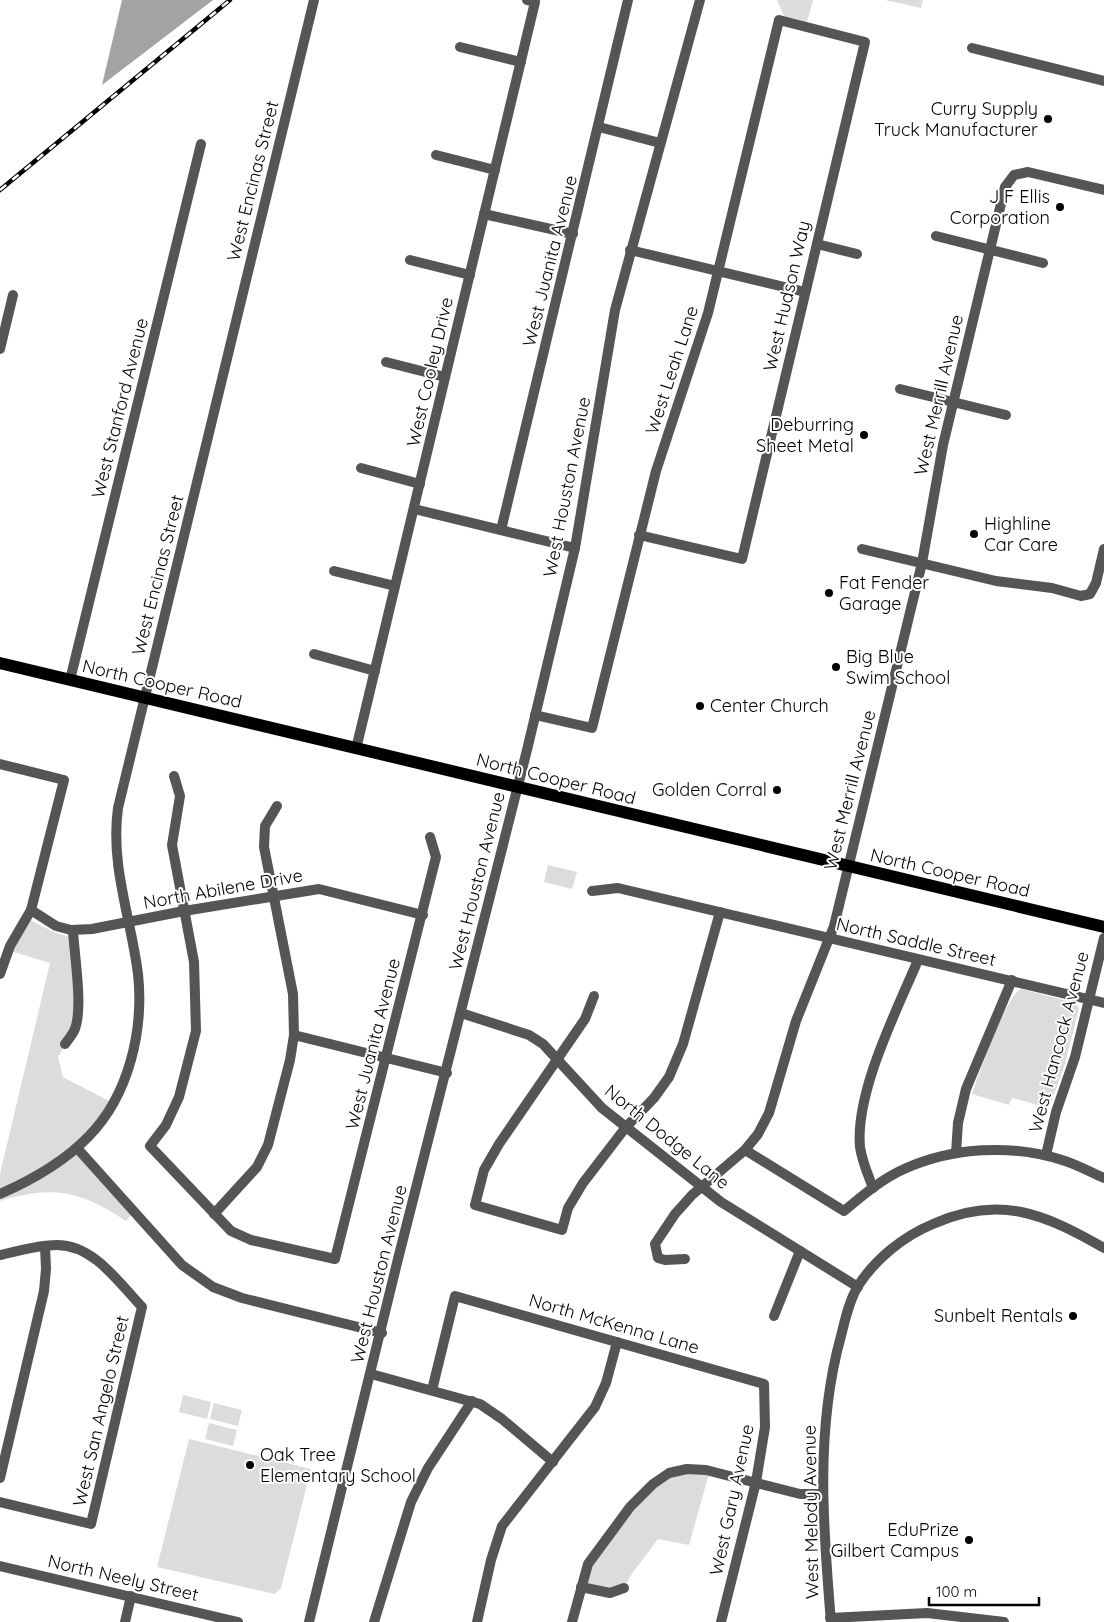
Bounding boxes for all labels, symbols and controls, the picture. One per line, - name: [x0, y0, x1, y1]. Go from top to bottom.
- place label: Curry Supply Truck Manufacturer: [874, 97, 1038, 141]
- street label: West Encinas Street: [221, 98, 284, 263]
- marker: Curry Supply Truck Manufacturer: [1042, 113, 1054, 125]
- street label: West Juanita Avenue: [517, 173, 582, 349]
- place label: J F Ellis Corporation: [950, 185, 1050, 229]
- marker: J F Ellis Corporation: [1054, 201, 1066, 213]
- street label: West Hudson Way: [758, 218, 815, 373]
- street label: West Cooley Drive: [401, 295, 458, 449]
- street label: West Leah Lane: [640, 303, 703, 437]
- street label: West Merrill Avenue: [909, 312, 968, 478]
- street label: West Stanford Avenue: [86, 315, 153, 500]
- street label: West Houston Avenue: [538, 395, 595, 579]
- place label: Deburring Sheet Metal: [756, 413, 854, 457]
- marker: Deburring Sheet Metal: [858, 429, 870, 441]
- street label: West Encinas Street: [126, 492, 189, 657]
- place label: Highline Car Care: [984, 512, 1058, 556]
- marker: Highline Car Care: [968, 528, 980, 540]
- place label: Fat Fender Garage: [839, 571, 929, 615]
- marker: Fat Fender Garage: [823, 587, 835, 599]
- place label: Big Blue Swim School: [846, 645, 950, 689]
- street label: North Cooper Road: [80, 654, 244, 713]
- marker: Big Blue Swim School: [830, 661, 842, 673]
- place label: Center Church: [710, 694, 829, 717]
- marker: Center Church: [694, 700, 706, 712]
- street label: West Merrill Avenue: [818, 707, 881, 872]
- street label: North Cooper Road: [474, 748, 638, 809]
- place label: Golden Corral: [652, 778, 767, 801]
- marker: Golden Corral: [771, 784, 783, 796]
- street label: West Houston Avenue: [443, 789, 510, 972]
- street label: North Cooper Road: [868, 843, 1032, 902]
- street label: North Abilene Drive: [141, 863, 304, 914]
- street label: North Saddle Street: [834, 912, 998, 971]
- street label: West Hancock Avenue: [1023, 949, 1094, 1135]
- street label: West Juanita Avenue: [340, 956, 405, 1132]
- street label: North Dodge Lane: [600, 1079, 734, 1194]
- street label: West Houston Avenue: [345, 1182, 412, 1365]
- street label: North McKenna Lane: [526, 1288, 702, 1359]
- place label: Sunbelt Rentals: [934, 1304, 1063, 1327]
- marker: Sunbelt Rentals: [1067, 1310, 1079, 1322]
- street label: West San Angelo Street: [67, 1313, 134, 1509]
- street label: West Gary Avenue: [704, 1422, 759, 1578]
- street label: West Melody Avenue: [797, 1425, 824, 1599]
- place label: Oak Tree Elementary School: [260, 1443, 416, 1487]
- marker: Oak Tree Elementary School: [244, 1459, 256, 1471]
- place label: EduPrize Gilbert Campus: [831, 1518, 959, 1562]
- marker: EduPrize Gilbert Campus: [963, 1534, 975, 1546]
- street label: North Neely Street: [46, 1549, 201, 1606]
- scale bar: [929, 1574, 1039, 1606]
- text: 100 m: [936, 1582, 977, 1601]

